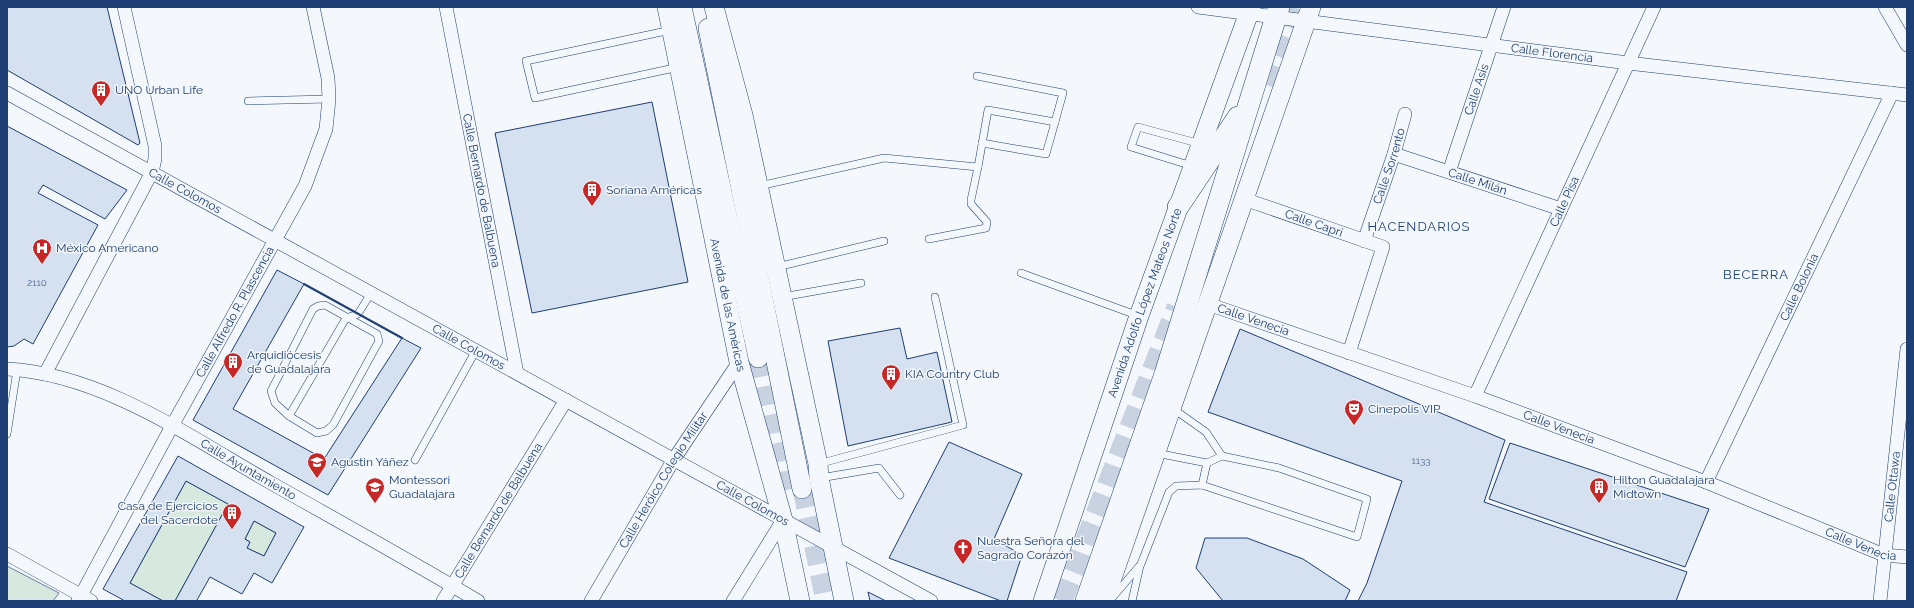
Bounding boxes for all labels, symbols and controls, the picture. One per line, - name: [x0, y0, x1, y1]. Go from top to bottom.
- street label: Calle Florencia: [1510, 41, 1594, 65]
- street label: Calle Asis: [1461, 62, 1492, 117]
- building icon: UNO Urban Life: [90, 79, 112, 107]
- place label: UNO Urban Life: [115, 83, 203, 97]
- street label: Calle Bernardo de Balbuena: [460, 112, 503, 269]
- street label: Calle Sorrento: [1370, 127, 1408, 206]
- street label: Calle Colomos: [146, 165, 224, 217]
- street label: Calle Milán: [1446, 165, 1509, 198]
- street label: Calle Pisa: [1547, 174, 1582, 229]
- building icon: Soriana Américas: [581, 179, 603, 207]
- place label: Soriana Américas: [606, 183, 702, 197]
- street label: Avenida Adolfo López Mateos Norte: [1105, 206, 1185, 399]
- street label: Calle Capri: [1283, 207, 1345, 240]
- district label: HACENDARIOS: [1367, 219, 1471, 234]
- hospital icon: México Americano: [31, 237, 53, 265]
- street label: Avenida de las Américas: [707, 237, 748, 373]
- place label: México Americano: [56, 241, 159, 255]
- street label: Calle Alfredo R. Plascencia: [193, 244, 277, 380]
- street label: Calle Bolonia: [1777, 251, 1821, 323]
- district label: BECERRA: [1723, 267, 1789, 282]
- house number: 2110: [27, 277, 47, 288]
- street label: Calle Venecia: [1216, 301, 1291, 339]
- street label: Calle Colomos: [430, 321, 508, 373]
- place label: Arquidiócesis de Guadalajara: [247, 348, 331, 376]
- building icon: Arquidiócesis de Guadalajara: [222, 351, 244, 379]
- building icon: KIA Country Club: [880, 363, 902, 391]
- place label: KIA Country Club: [905, 367, 999, 381]
- theatre icon: Cinepolis VIP: [1343, 398, 1365, 426]
- place label: Cinepolis VIP: [1368, 402, 1441, 416]
- street label: Calle Venecia: [1521, 408, 1597, 447]
- street label: Calle Heróico Colegio Militar: [616, 409, 711, 551]
- street label: Calle Ayuntamiento: [198, 436, 299, 503]
- street label: Calle Bernardo de Balbuena: [452, 440, 545, 581]
- school or university icon: Agustin Yáñez: [306, 451, 328, 479]
- street label: Calle Ottawa: [1882, 451, 1903, 523]
- place label: Agustin Yáñez: [331, 455, 409, 469]
- house number: 1133: [1411, 455, 1431, 466]
- place label: Montessori Guadalajara: [389, 473, 455, 501]
- place label: Hilton Guadalajara Midtown: [1613, 473, 1715, 501]
- school or university icon: Montessori Guadalajara: [364, 476, 386, 504]
- building icon: Hilton Guadalajara Midtown: [1588, 476, 1610, 504]
- street label: Calle Colomos: [714, 477, 792, 529]
- place label: Casa de Ejercicios del Sacerdote: [118, 499, 218, 527]
- building icon: Casa de Ejercicios del Sacerdote: [221, 502, 243, 530]
- street label: Calle Venecia: [1823, 525, 1897, 563]
- place label: Nuestra Señora del Sagrado Corazón: [977, 534, 1085, 562]
- church icon: Nuestra Señora del Sagrado Corazón: [952, 537, 974, 565]

